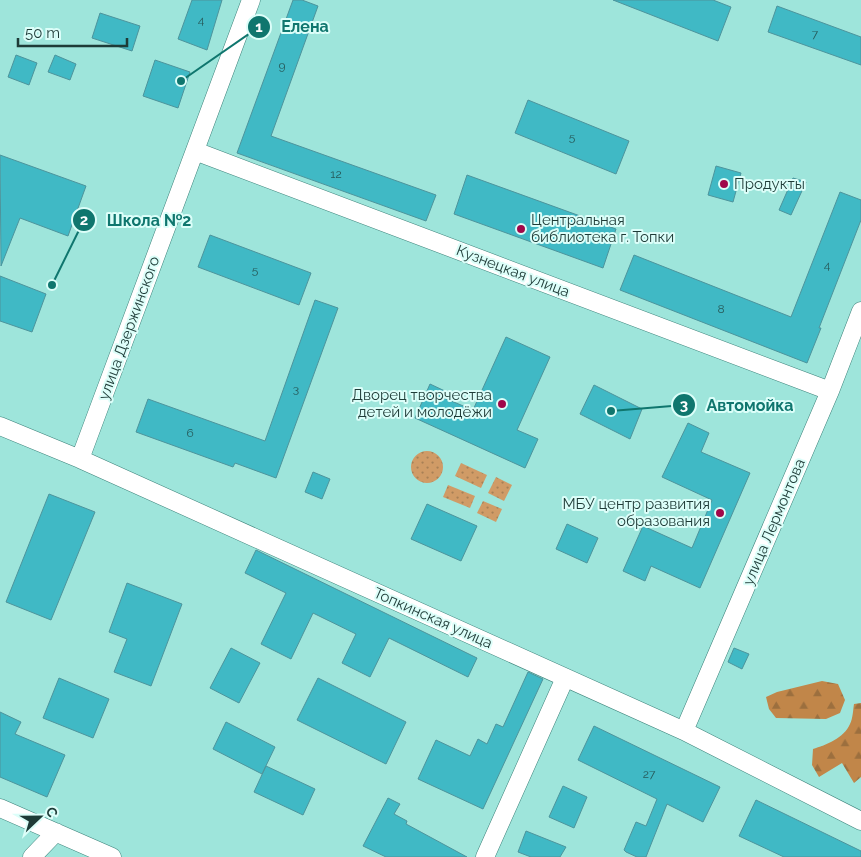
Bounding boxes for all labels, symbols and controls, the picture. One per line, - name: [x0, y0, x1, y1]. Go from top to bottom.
- callout: Елена: [246, 11, 339, 42]
- house number: 4: [198, 13, 205, 27]
- scale bar: [18, 15, 126, 47]
- text: Елена: [281, 17, 329, 36]
- text: 1: [255, 18, 263, 36]
- text: 50 m: [25, 24, 60, 42]
- house number: 7: [812, 27, 819, 41]
- house number: 9: [278, 59, 286, 73]
- house number: 5: [569, 130, 576, 144]
- house number: 12: [330, 167, 342, 181]
- place label: Продукты: [734, 175, 805, 193]
- marker: Продукты: [718, 178, 730, 190]
- callout: Школа №2: [71, 205, 201, 236]
- text: 2: [80, 211, 88, 229]
- text: Школа №2: [107, 211, 191, 230]
- place label: Центральная библиотека г. Топки: [531, 211, 674, 246]
- marker: Центральная библиотека г. Топки: [515, 223, 527, 235]
- street label: Кузнецкая улица: [454, 241, 572, 301]
- street label: улица Дзержинского: [95, 254, 163, 402]
- house number: 4: [824, 258, 831, 272]
- house number: 5: [252, 263, 259, 277]
- house number: 8: [717, 302, 725, 316]
- house number: 3: [293, 382, 299, 396]
- place label: Дворец творчества детей и молодёжи: [352, 386, 492, 421]
- callout: Автомойка: [671, 390, 803, 421]
- text: 3: [680, 396, 688, 414]
- text: Автомойка: [707, 396, 793, 415]
- marker: Дворец творчества детей и молодёжи: [496, 398, 508, 410]
- house number: 6: [186, 426, 194, 440]
- street label: улица Лермонтова: [739, 456, 809, 588]
- place label: МБУ центр развития образования: [562, 495, 710, 530]
- marker: МБУ центр развития образования: [714, 507, 726, 519]
- street label: Топкинская улица: [371, 584, 495, 652]
- house number: 27: [643, 767, 656, 781]
- north arrow: [15, 792, 65, 842]
- text: С: [43, 805, 61, 820]

